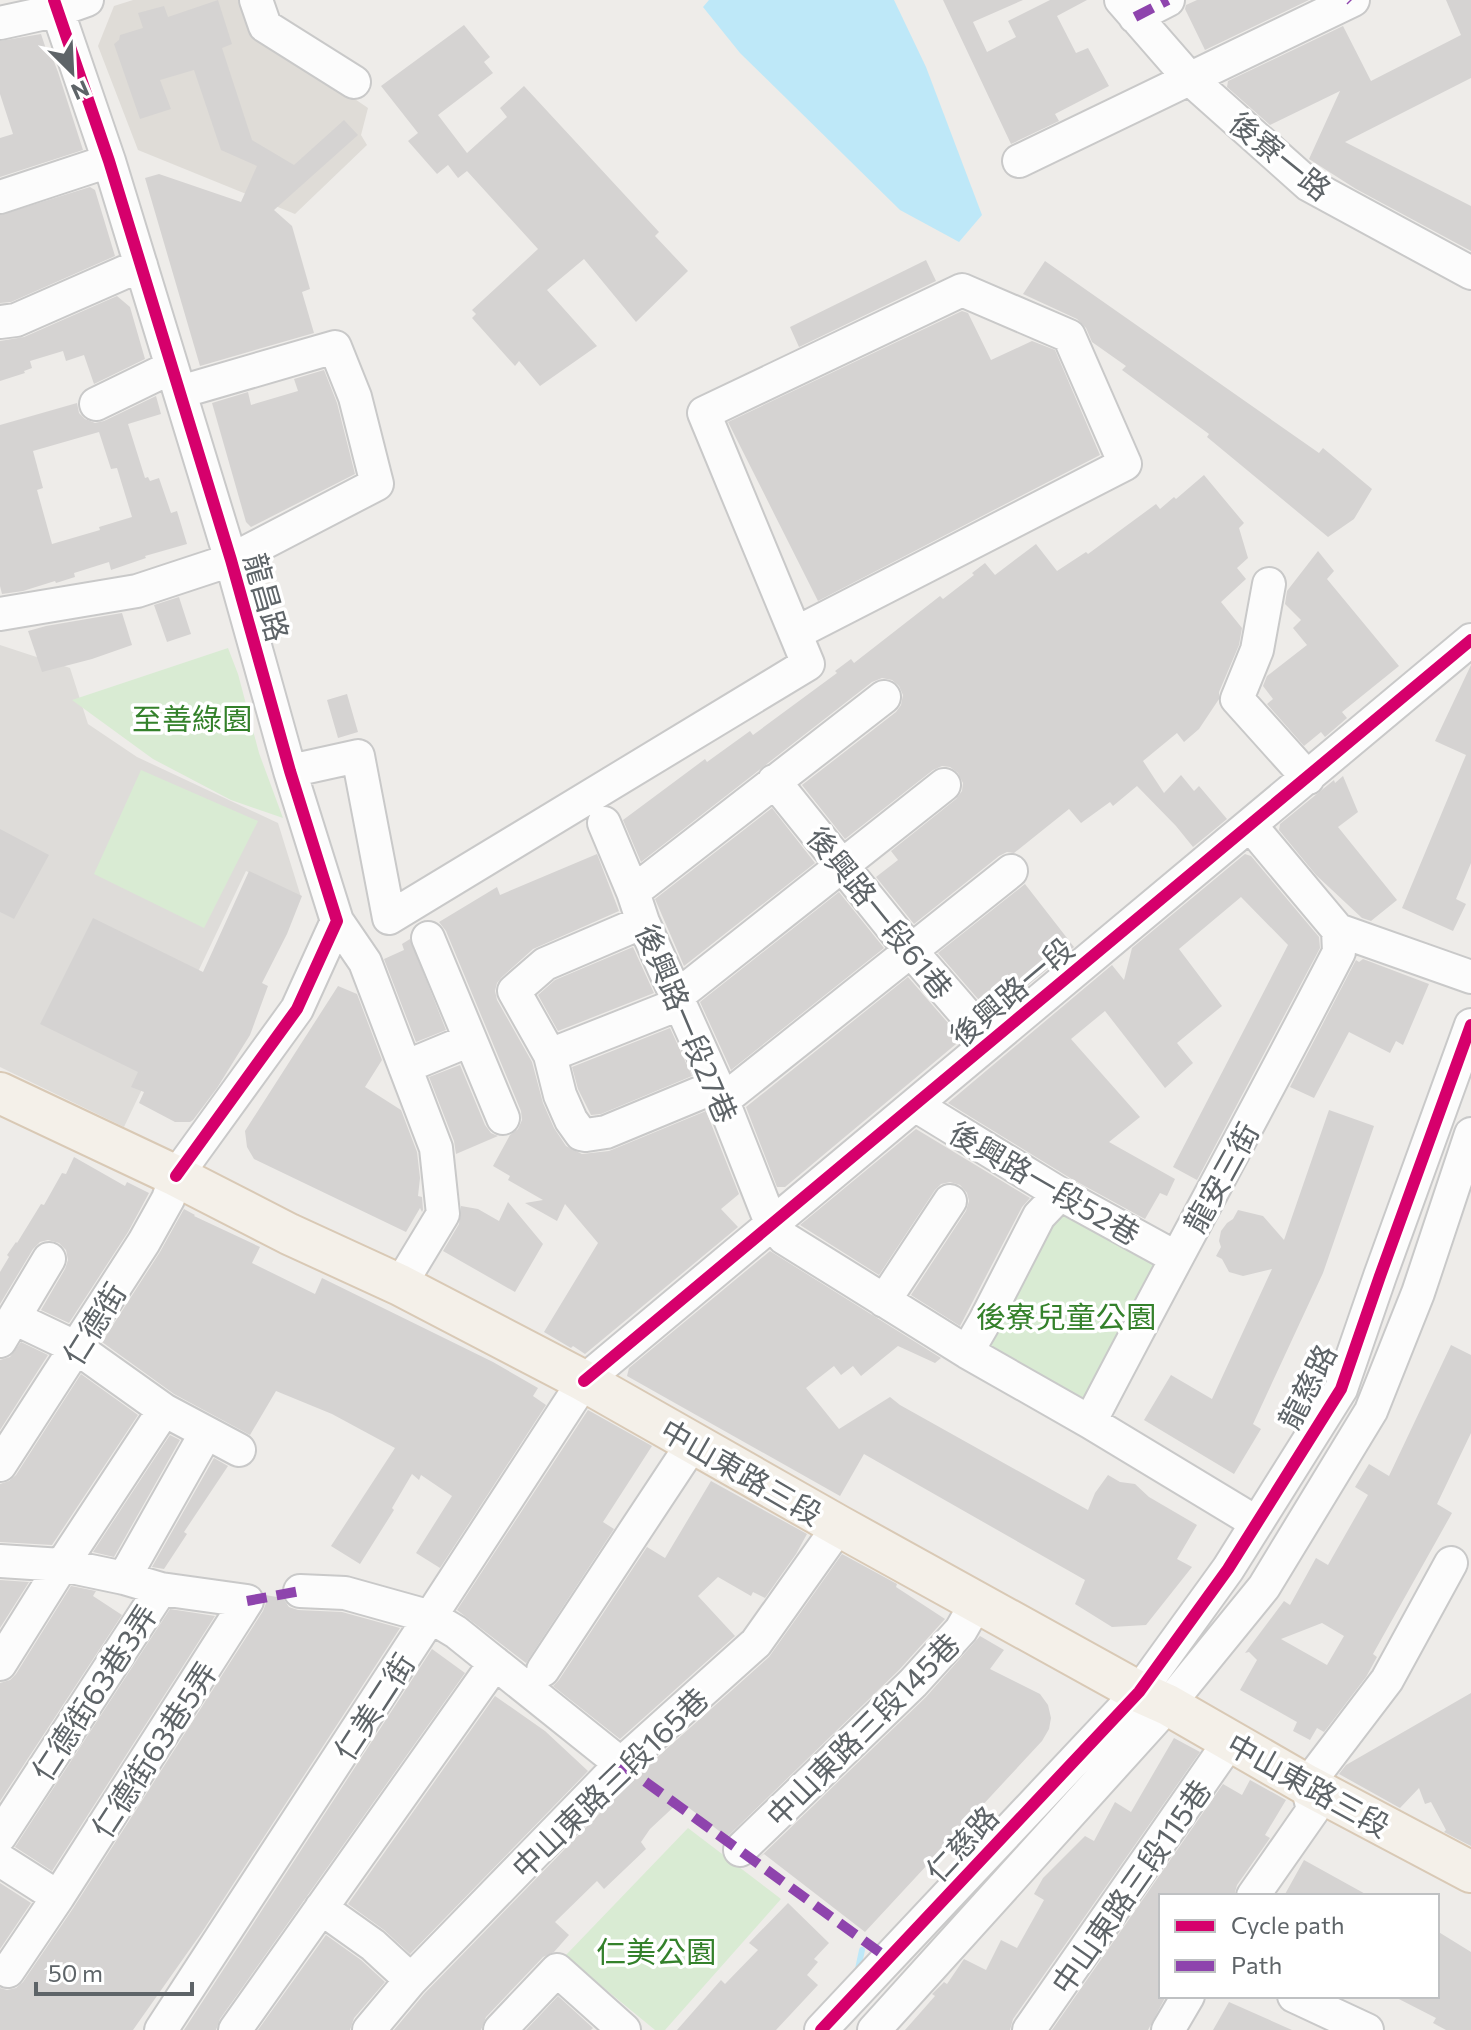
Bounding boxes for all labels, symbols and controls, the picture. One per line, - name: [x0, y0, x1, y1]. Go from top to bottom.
- north arrow: [32, 32, 112, 112]
- text: N: [67, 75, 93, 106]
- street label: 後寮一路: [1223, 103, 1339, 207]
- street label: 龍昌路: [238, 549, 298, 645]
- park label: 至善綠園: [132, 699, 252, 736]
- street label: 後興路一段61巷: [800, 818, 962, 1006]
- street label: 後興路一段27巷: [629, 918, 747, 1128]
- street label: 後興路一段: [942, 929, 1080, 1053]
- street label: 後興路一段52巷: [943, 1113, 1147, 1251]
- street label: 龍安三街: [1175, 1116, 1265, 1238]
- street label: 仁德街: [53, 1275, 133, 1371]
- park label: 後寮兒童公園: [976, 1297, 1156, 1334]
- street label: 龍慈路: [1269, 1338, 1343, 1434]
- street label: 中山東路三段: [655, 1410, 829, 1532]
- street label: 仁德街63巷3弄: [22, 1597, 164, 1787]
- street label: 中山東路三段145巷: [758, 1625, 966, 1833]
- street label: 仁美二街: [325, 1646, 421, 1766]
- street label: 仁德街63巷5弄: [82, 1654, 224, 1844]
- street label: 中山東路三段165巷: [503, 1679, 715, 1885]
- street label: 中山東路三段: [1221, 1724, 1397, 1844]
- street label: 中山東路三段115巷: [1042, 1772, 1218, 2000]
- street label: 仁慈路: [917, 1797, 1005, 1889]
- legend: [1159, 1894, 1439, 1998]
- text: Cycle path: [1231, 1910, 1345, 1939]
- park label: 仁美公園: [596, 1932, 716, 1969]
- scale bar: [36, 1946, 192, 1996]
- text: Path: [1231, 1950, 1282, 1979]
- text: 50 m: [48, 1958, 103, 1987]

